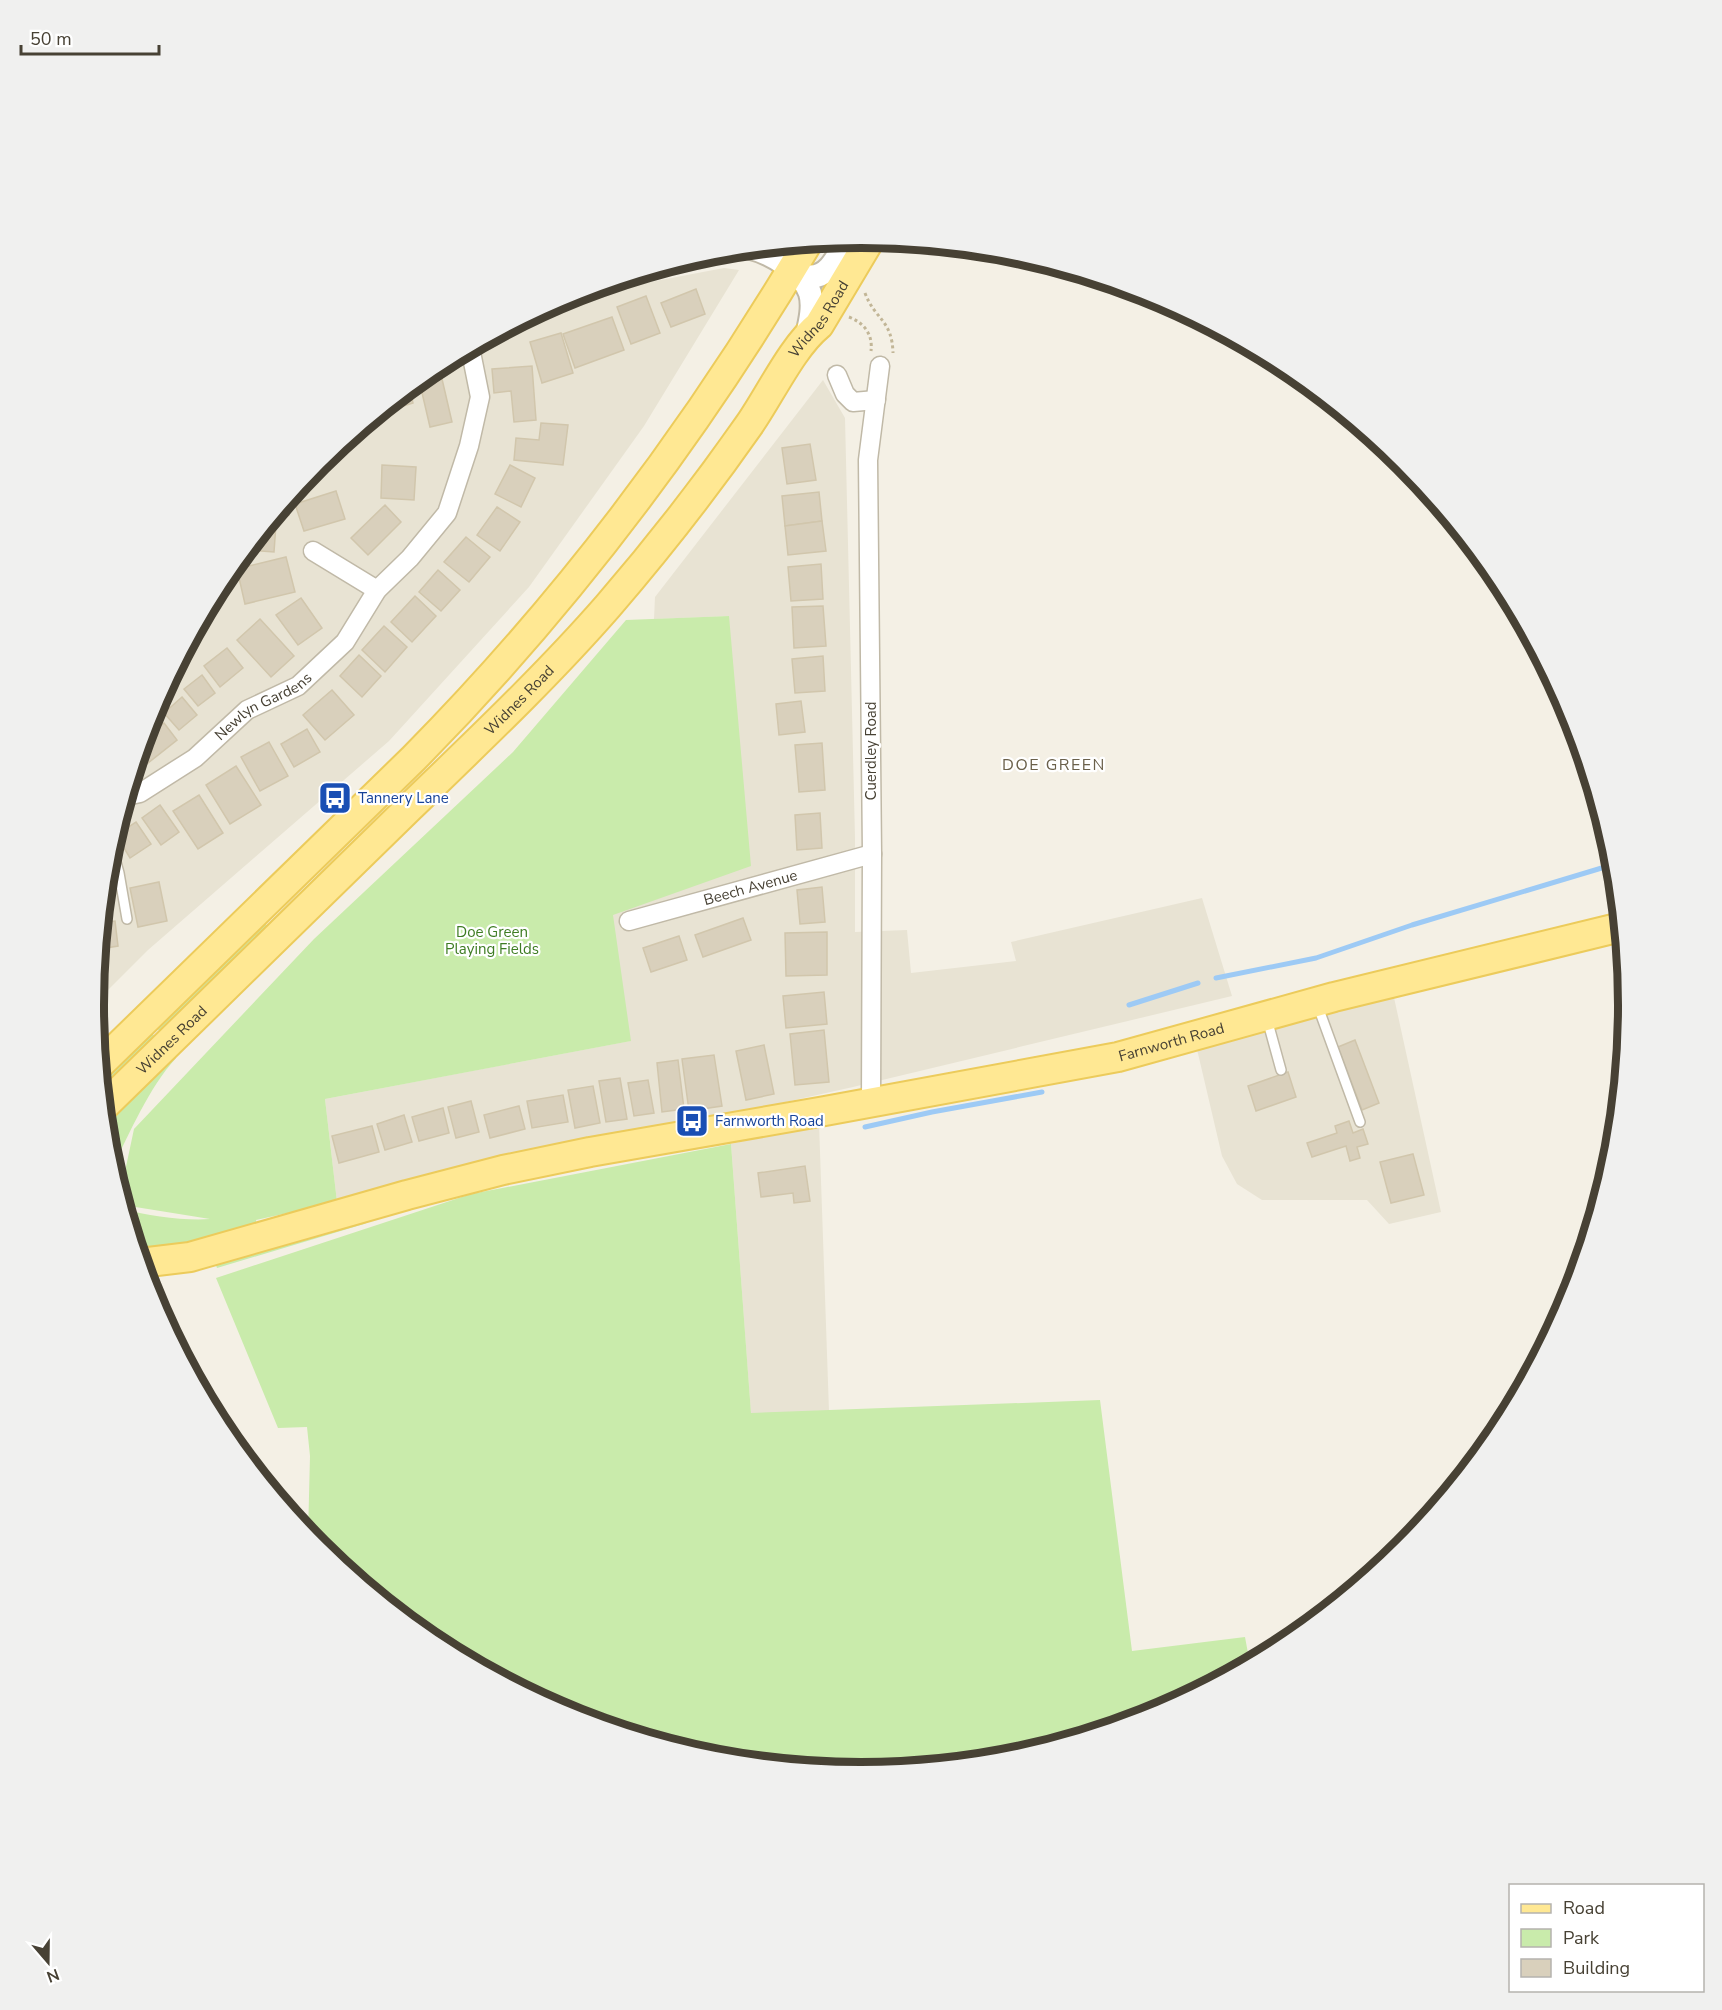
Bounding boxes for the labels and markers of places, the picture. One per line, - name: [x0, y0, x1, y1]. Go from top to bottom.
- bus stop icon: Tannery Lane: [317, 780, 353, 816]
- place label: Tannery Lane: [358, 788, 449, 808]
- bus stop icon: Farnworth Road: [674, 1103, 710, 1139]
- place label: Farnworth Road: [715, 1111, 824, 1131]

